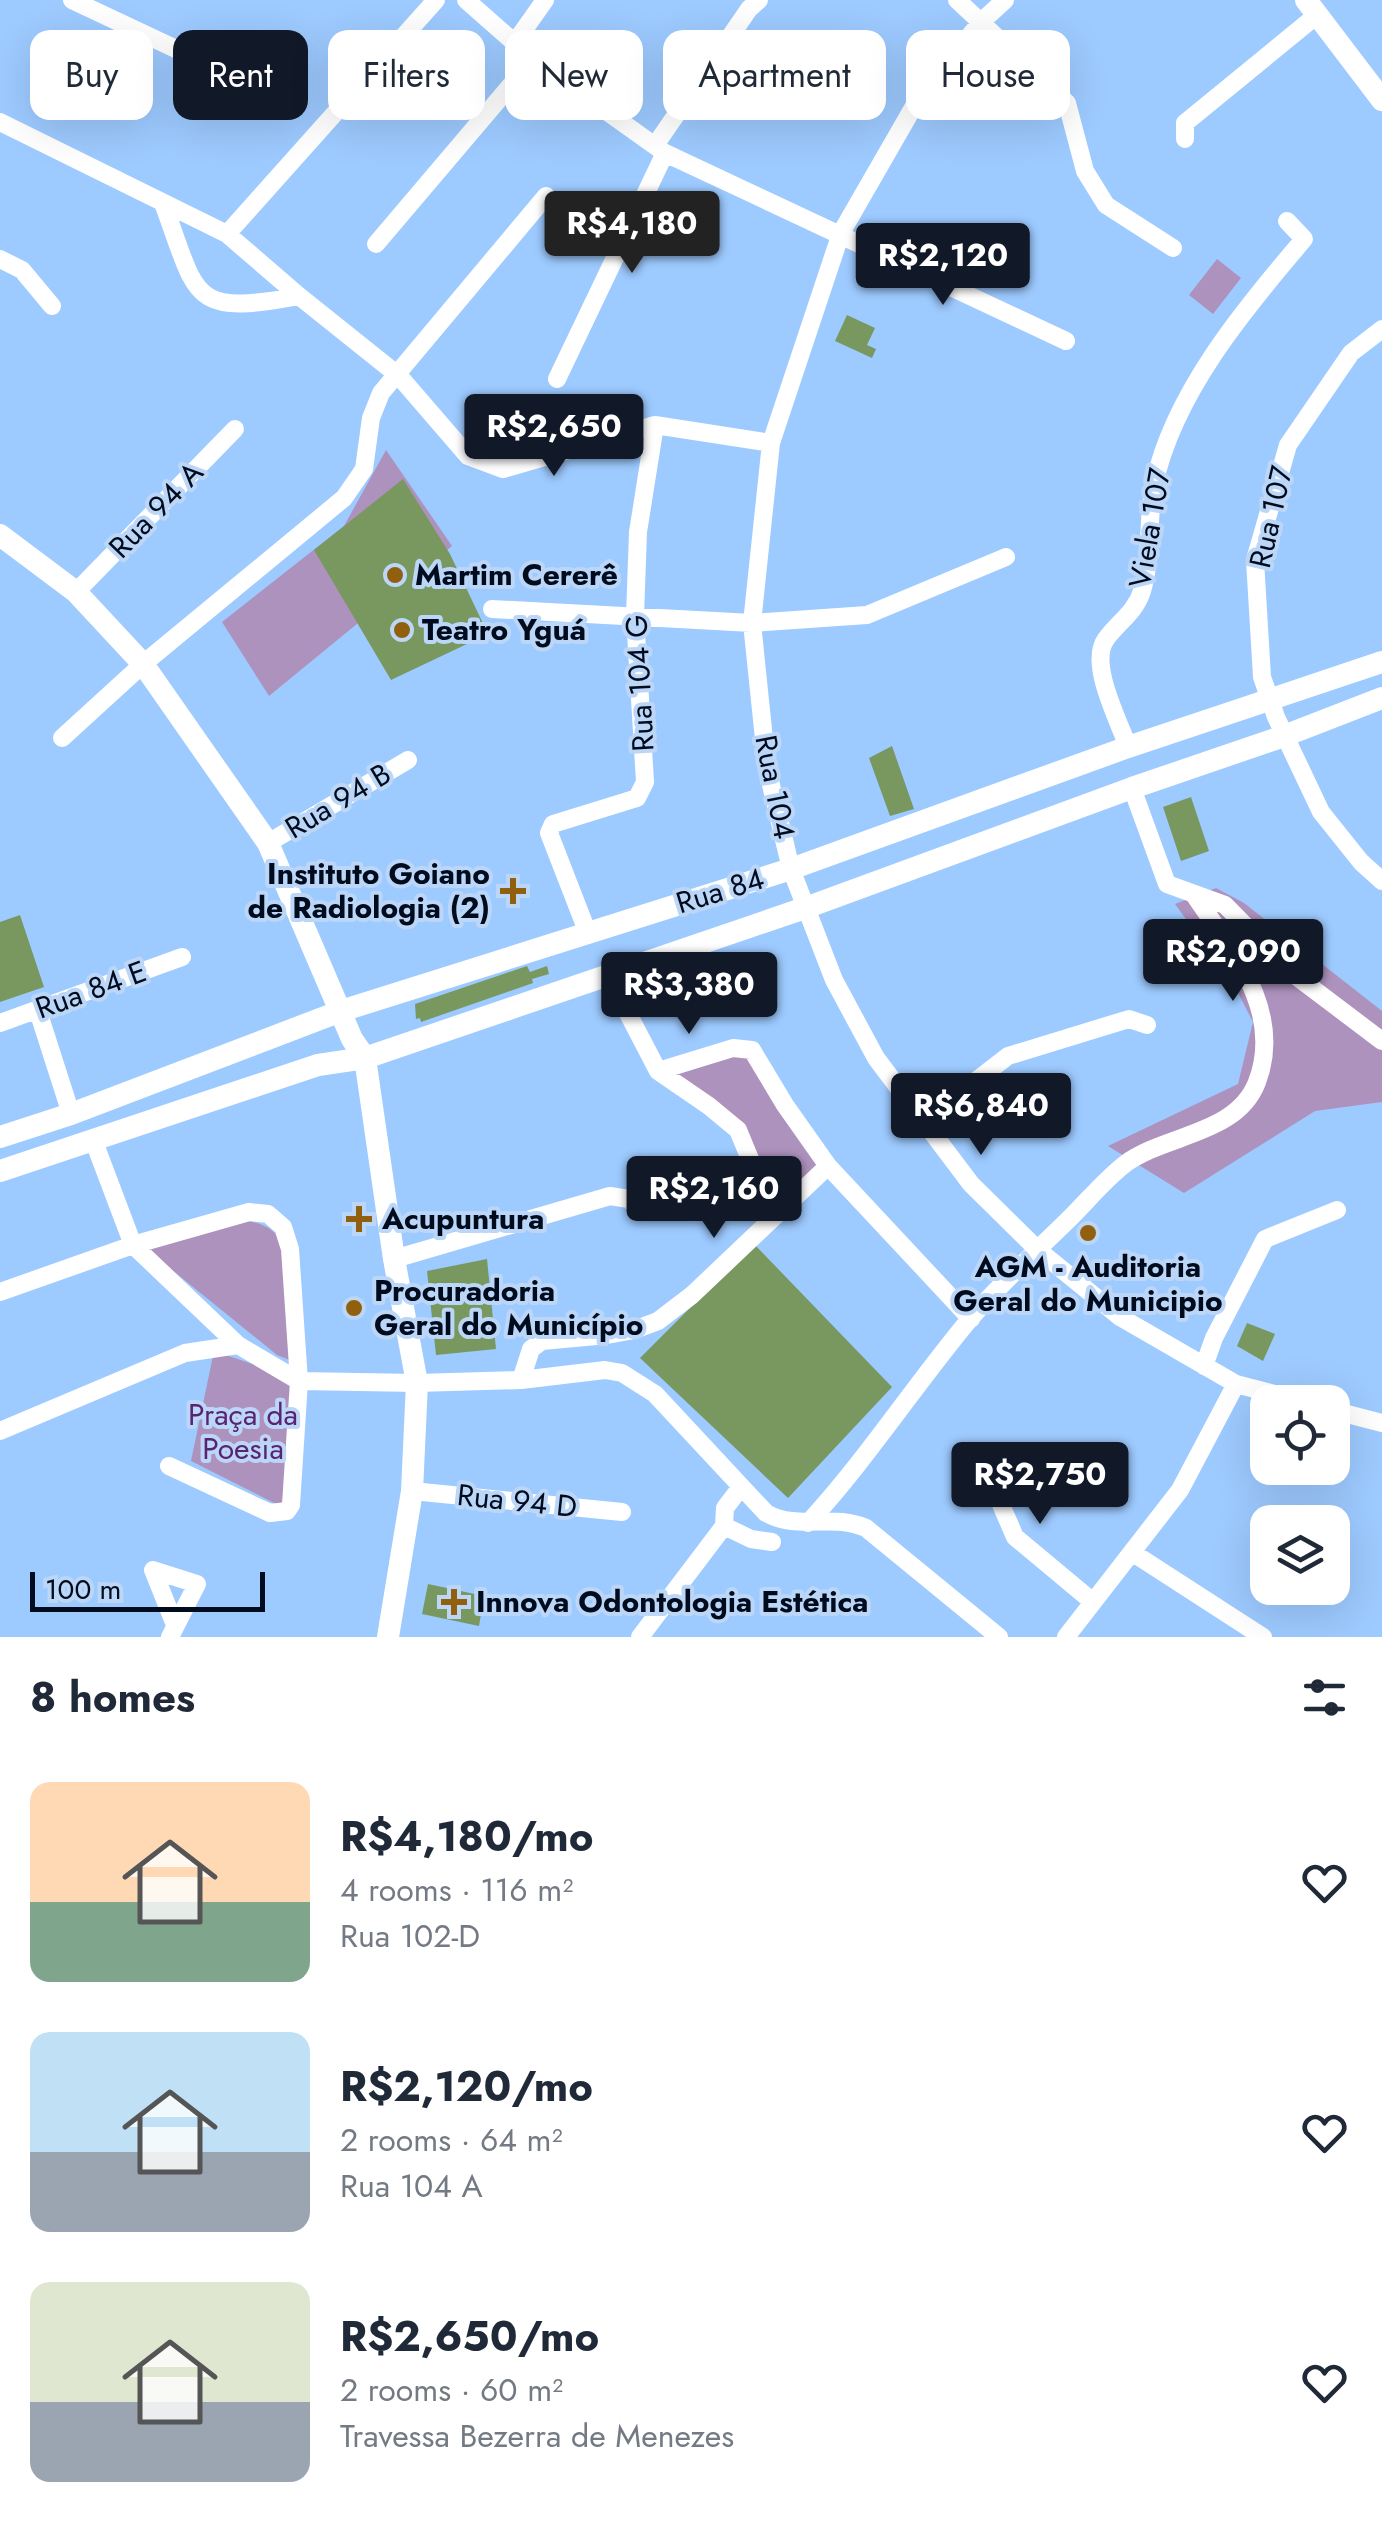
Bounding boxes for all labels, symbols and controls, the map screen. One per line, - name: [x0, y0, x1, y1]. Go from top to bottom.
- chip: Buy: [30, 30, 153, 120]
- chip: Rent: [173, 30, 308, 120]
- chip: Filters: [328, 30, 485, 120]
- chip: New: [505, 30, 643, 120]
- chip: Apartment: [663, 30, 886, 120]
- chip: House: [906, 30, 1070, 120]
- pin: R$4,180: [540, 191, 724, 276]
- text: R$4,180: [567, 200, 697, 246]
- pin: R$2,120: [851, 223, 1035, 308]
- text: R$2,120: [878, 232, 1008, 278]
- pin: R$2,650: [462, 394, 646, 479]
- text: R$2,650: [486, 403, 622, 449]
- street label: Rua 94 A: [99, 452, 213, 568]
- street label: Rua 107: [1238, 462, 1303, 572]
- street label: Viela 107: [1118, 465, 1181, 591]
- place label: Martim Cererê: [415, 553, 618, 596]
- marker: Martim Cererê: [384, 564, 406, 586]
- place label: Teatro Yguá: [422, 608, 586, 651]
- street label: Rua 104 G: [614, 613, 665, 753]
- marker: Teatro Yguá: [391, 619, 413, 641]
- street label: Rua 104: [744, 731, 807, 843]
- street label: Rua 94 B: [277, 752, 399, 849]
- place label: Instituto Goiano de Radiologia (2): [248, 852, 490, 929]
- street label: Rua 84: [671, 857, 769, 924]
- marker: Instituto Goiano de Radiologia (2): [500, 878, 526, 904]
- pin: R$2,090: [1141, 919, 1325, 1004]
- text: R$2,090: [1165, 928, 1301, 974]
- street label: Rua 84 E: [29, 950, 152, 1029]
- pin: R$3,380: [597, 952, 781, 1037]
- text: R$3,380: [623, 961, 755, 1007]
- pin: R$6,840: [889, 1073, 1073, 1158]
- text: R$6,840: [913, 1082, 1049, 1128]
- pin: R$2,160: [622, 1156, 806, 1241]
- text: R$2,160: [649, 1165, 779, 1211]
- place label: Acupuntura: [381, 1197, 544, 1240]
- marker: Acupuntura: [346, 1206, 372, 1232]
- marker: AGM - Auditoria Geral do Municipio: [1077, 1222, 1099, 1244]
- place label: AGM - Auditoria Geral do Municipio: [953, 1245, 1223, 1322]
- place label: Procuradoria Geral do Município: [374, 1269, 644, 1346]
- marker: Procuradoria Geral do Município: [343, 1297, 365, 1319]
- map controls: [1250, 1385, 1350, 1605]
- button: locate: [1250, 1385, 1350, 1485]
- park label: Praça da Poesia: [188, 1393, 298, 1470]
- pin: R$2,750: [948, 1442, 1132, 1527]
- text: R$2,750: [973, 1451, 1107, 1497]
- street label: Rua 94 D: [455, 1473, 579, 1528]
- button: layers: [1250, 1505, 1350, 1605]
- scale bar: [30, 1567, 265, 1612]
- text: 100 m: [45, 1569, 121, 1610]
- place label: Innova Odontologia Estética: [476, 1580, 869, 1623]
- marker: Innova Odontologia Estética: [441, 1589, 467, 1615]
- text: 8 homes: [30, 1667, 195, 1728]
- icon: filters: [1297, 1670, 1352, 1725]
- text: R$4,180/mo: [340, 1806, 594, 1867]
- icon: home: [110, 1822, 230, 1942]
- icon: heart: [1297, 1855, 1352, 1910]
- text: 4 rooms · 116 m²: [340, 1867, 573, 1913]
- text: Rua 102-D: [340, 1913, 480, 1959]
- text: R$2,120/mo: [340, 2056, 593, 2117]
- icon: home: [110, 2072, 230, 2192]
- icon: heart: [1297, 2105, 1352, 2160]
- text: 2 rooms · 64 m²: [340, 2117, 563, 2163]
- text: Rua 104 A: [340, 2163, 483, 2209]
- text: R$2,650/mo: [340, 2306, 599, 2367]
- icon: home: [110, 2322, 230, 2442]
- icon: heart: [1297, 2355, 1352, 2410]
- text: 2 rooms · 60 m²: [340, 2367, 563, 2413]
- text: Travessa Bezerra de Menezes: [340, 2413, 734, 2459]

